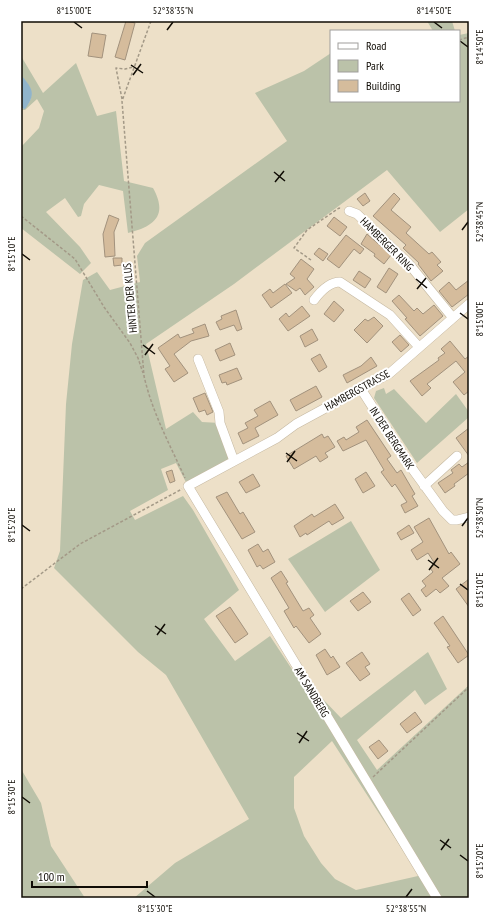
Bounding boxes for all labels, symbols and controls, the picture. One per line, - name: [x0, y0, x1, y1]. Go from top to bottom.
- text: 8°15'00"E: [57, 4, 91, 17]
- text: 52°38'35"N: [153, 4, 193, 17]
- text: 8°14'50"E: [417, 4, 451, 17]
- legend: [330, 30, 460, 102]
- text: 8°14'50"E: [473, 30, 486, 64]
- text: Road: [366, 38, 386, 53]
- text: Park: [366, 58, 384, 73]
- text: Building: [366, 78, 401, 93]
- text: 52°38'45"N: [473, 202, 486, 242]
- street label: HAMBERGER RING: [357, 214, 417, 274]
- text: 8°15'10"E: [5, 237, 18, 271]
- street label: HINTER DER KLUS: [120, 262, 140, 334]
- text: 8°15'00"E: [473, 302, 486, 336]
- street label: HAMBERGSTRASSE: [322, 366, 392, 414]
- street label: IN DER BERGMARK: [366, 404, 418, 473]
- text: 52°38'50"N: [473, 498, 486, 538]
- text: 8°15'20"E: [5, 508, 18, 542]
- text: 8°15'10"E: [473, 573, 486, 607]
- street label: AM SANDBERG: [291, 664, 333, 720]
- text: 8°15'30"E: [5, 780, 18, 814]
- text: 8°15'20"E: [473, 844, 486, 878]
- scale bar: [32, 863, 147, 889]
- text: 100 m: [38, 869, 65, 884]
- text: 8°15'30"E: [138, 902, 172, 915]
- text: 52°38'55"N: [386, 902, 426, 915]

